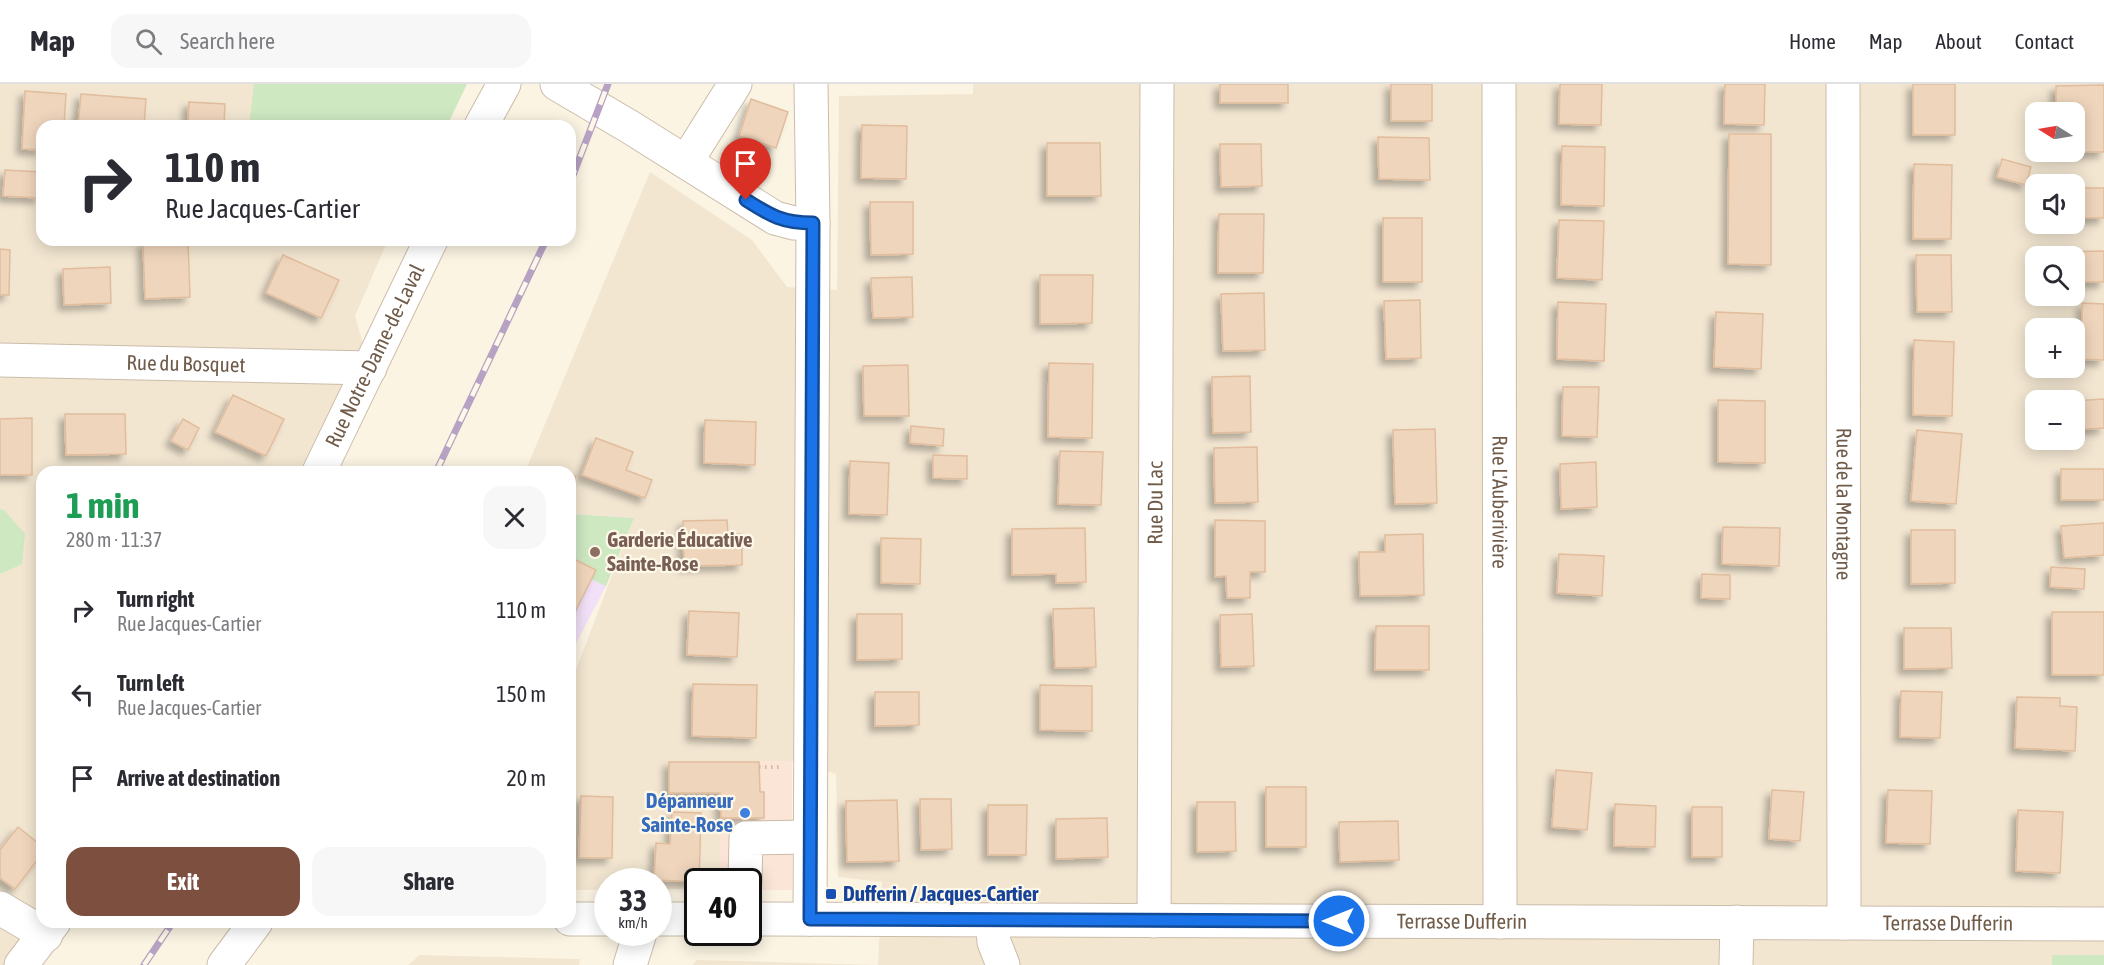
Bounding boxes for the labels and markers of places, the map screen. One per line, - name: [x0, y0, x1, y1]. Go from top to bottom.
- pin: [720, 138, 771, 200]
- place label: Garderie Éducative Sainte-Rose: [607, 527, 752, 575]
- marker: Garderie Éducative Sainte-Rose: [588, 545, 602, 559]
- place label: Dépanneur Sainte-Rose: [641, 788, 734, 836]
- marker: Dépanneur Sainte-Rose: [738, 806, 752, 820]
- place label: Dufferin / Jacques-Cartier: [843, 881, 1039, 905]
- marker: Dufferin / Jacques-Cartier: [824, 887, 838, 901]

